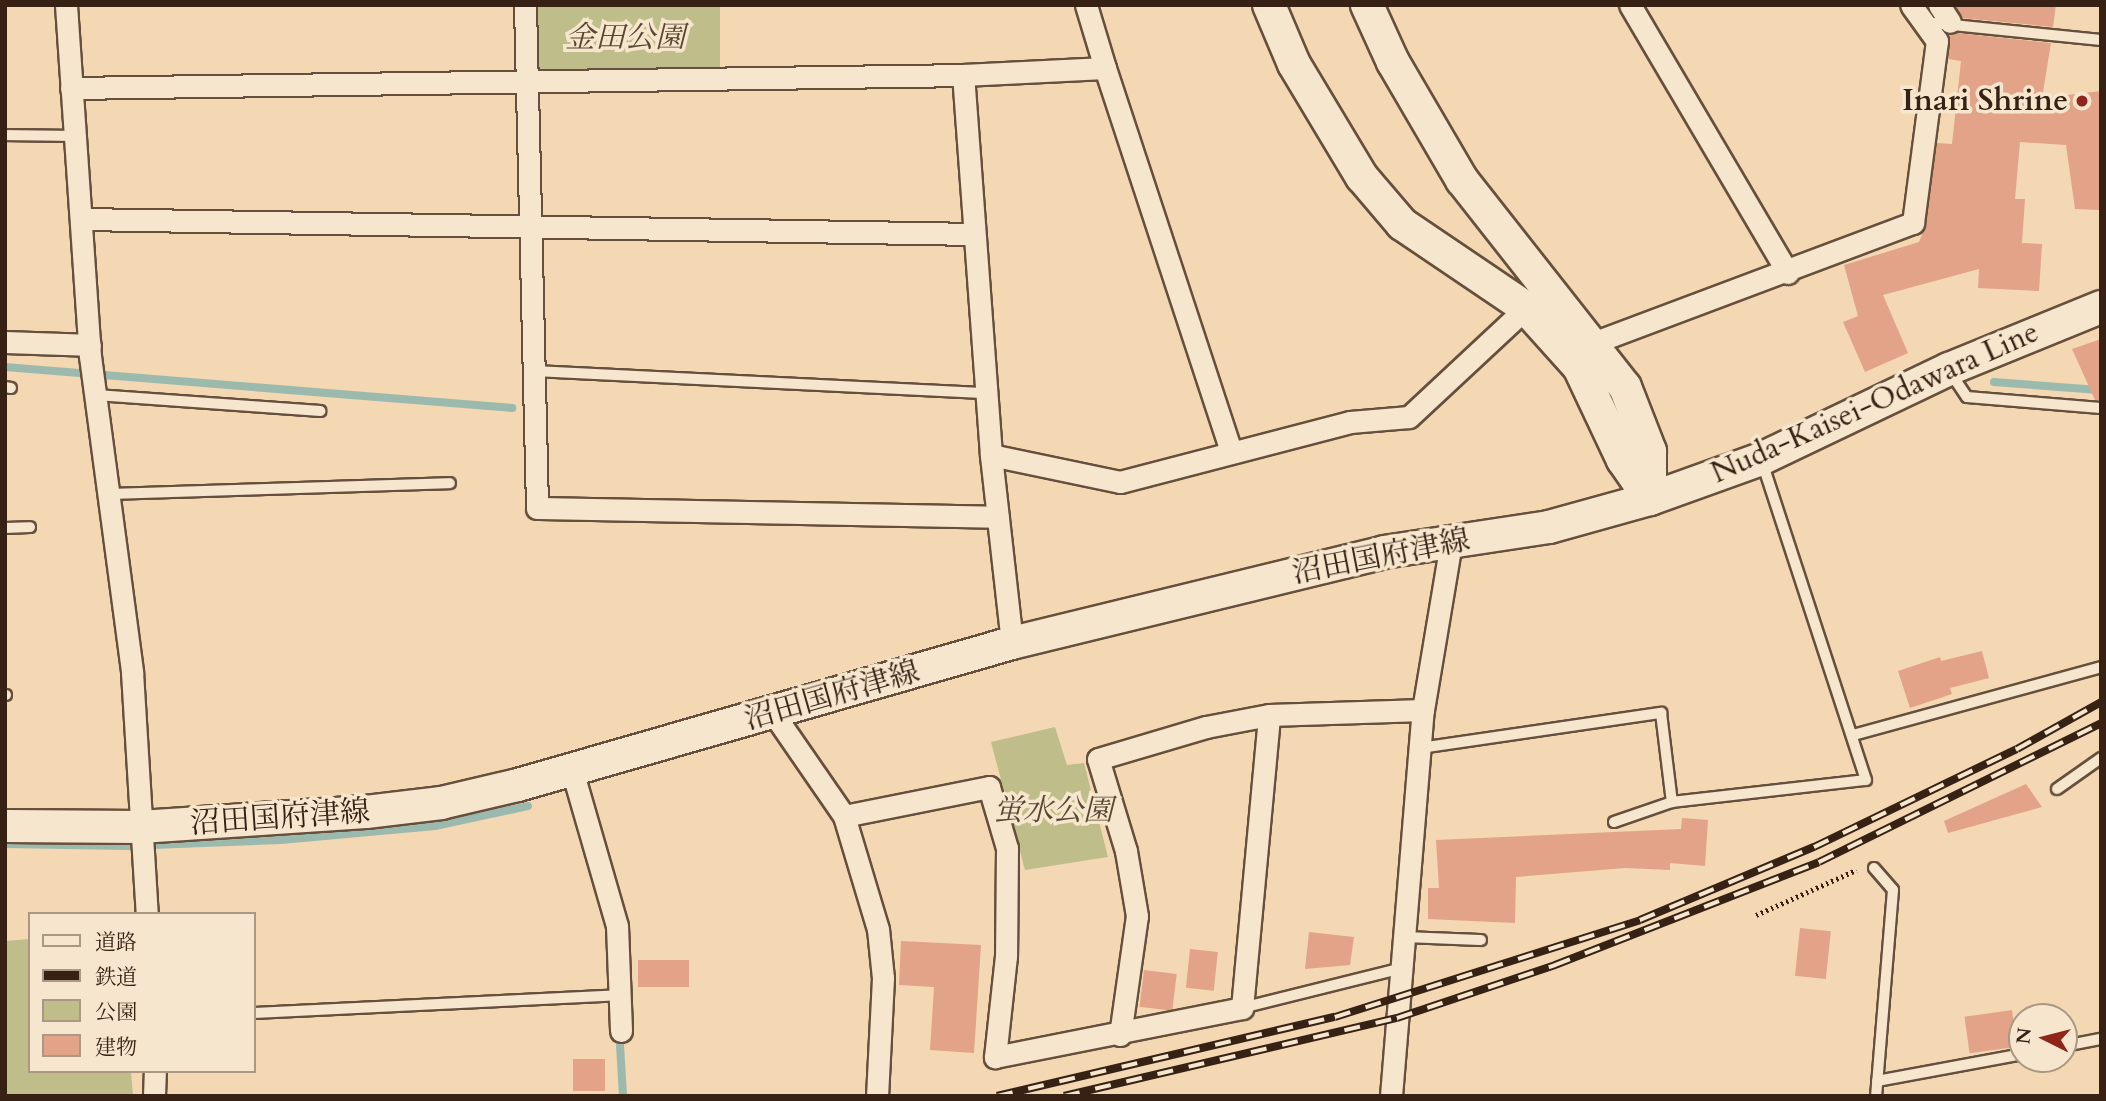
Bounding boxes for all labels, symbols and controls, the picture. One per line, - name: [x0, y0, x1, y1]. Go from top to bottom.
- park label: 金田公園: [565, 20, 685, 56]
- place label: Inari Shrine: [1902, 83, 2068, 119]
- marker: Inari Shrine: [2074, 93, 2090, 109]
- street label: Nuda-Kaisei-Odawara Line: [1706, 314, 2044, 492]
- street label: 沼田国府津線: [1289, 522, 1473, 592]
- street label: 沼田国府津線: [741, 654, 923, 738]
- park label: 蛍水公園: [993, 793, 1113, 829]
- street label: 沼田国府津線: [189, 794, 371, 842]
- legend: [28, 912, 256, 1073]
- text: 道路: [95, 928, 137, 957]
- text: 鉄道: [95, 963, 137, 992]
- text: 公園: [95, 998, 137, 1027]
- north arrow: [2008, 1003, 2078, 1073]
- text: N: [2010, 1026, 2038, 1046]
- text: 建物: [95, 1033, 137, 1062]

